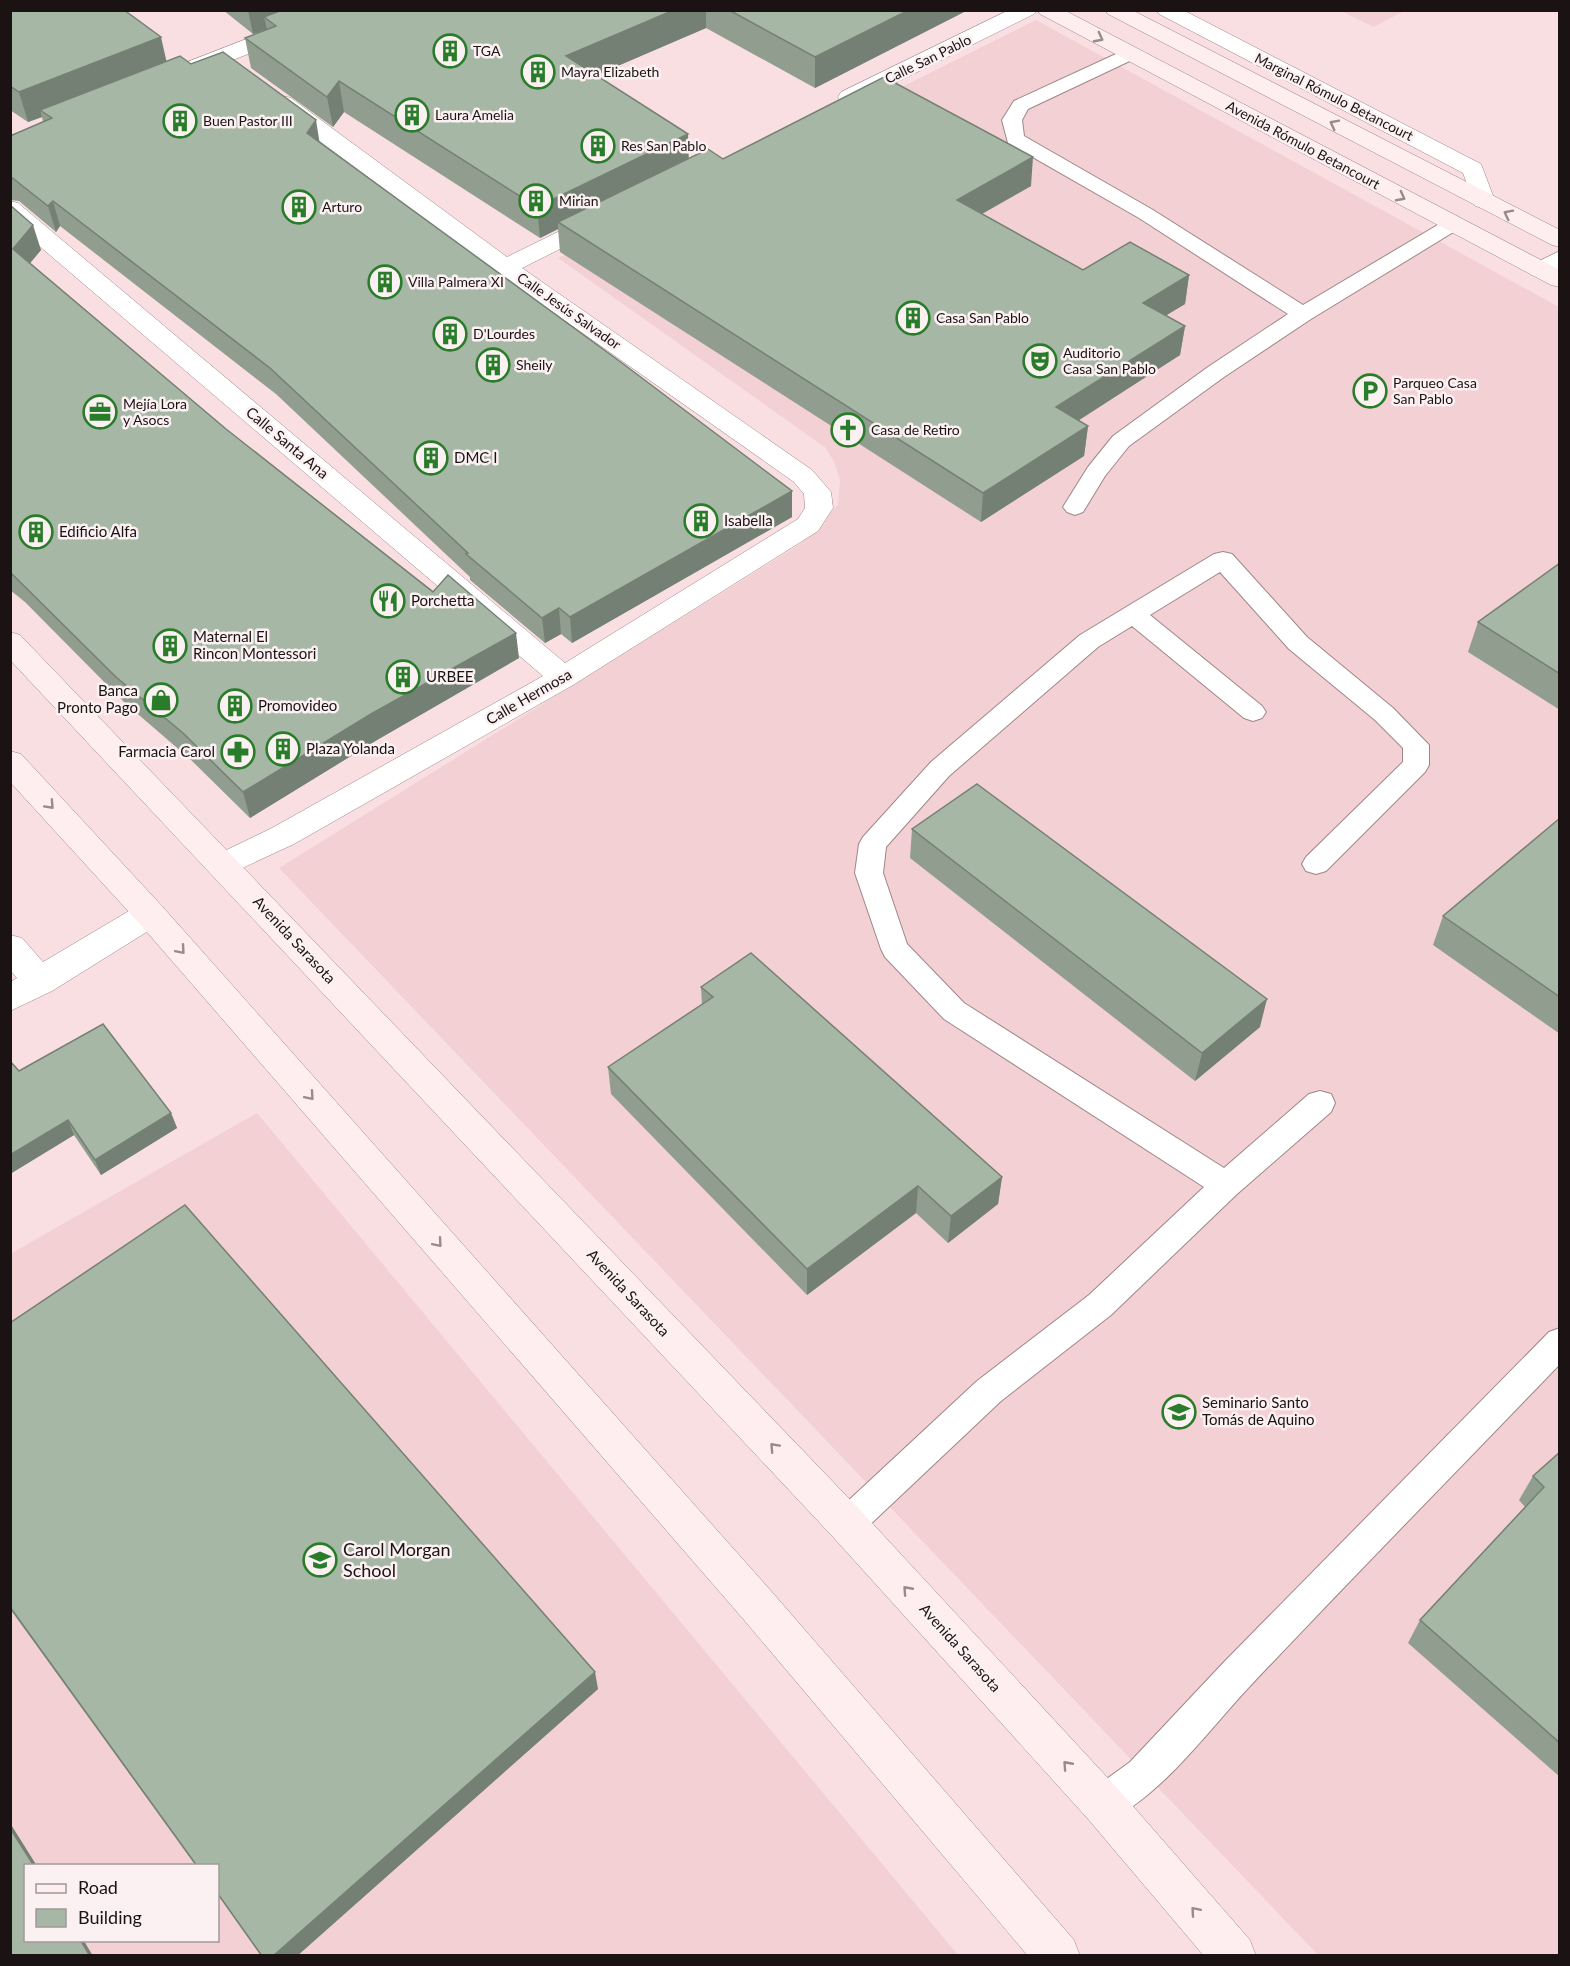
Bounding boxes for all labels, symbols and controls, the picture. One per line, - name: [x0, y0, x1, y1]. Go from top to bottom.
- street label: Calle San Pablo: [882, 30, 974, 87]
- one-way arrow: [1092, 31, 1103, 42]
- building icon: TGA: [432, 33, 468, 69]
- place label: TGA: [473, 42, 501, 59]
- street label: Marginal Rómulo Betancourt: [1252, 49, 1416, 144]
- building icon: Mayra Elizabeth: [520, 54, 556, 90]
- place label: Mayra Elizabeth: [561, 63, 659, 80]
- building icon: Laura Amelia: [394, 97, 430, 133]
- street label: Avenida Rómulo Betancourt: [1223, 97, 1383, 192]
- building icon: Buen Pastor III: [162, 103, 198, 139]
- place label: Laura Amelia: [435, 106, 514, 123]
- place label: Buen Pastor III: [203, 112, 293, 129]
- one-way arrow: [1330, 120, 1341, 131]
- building icon: Res San Pablo: [580, 128, 616, 164]
- place label: Res San Pablo: [621, 137, 706, 154]
- building icon: Mirian: [518, 183, 554, 219]
- building icon: Arturo: [281, 189, 317, 225]
- one-way arrow: [1395, 190, 1406, 201]
- place label: Mirian: [559, 192, 598, 209]
- place label: Arturo: [322, 198, 362, 215]
- one-way arrow: [1503, 209, 1514, 221]
- building icon: Villa Palmera XI: [367, 264, 403, 300]
- street label: Calle Jesús Salvador: [514, 268, 624, 353]
- place label: Villa Palmera XI: [408, 273, 504, 290]
- building icon: Casa San Pablo: [895, 300, 931, 336]
- place label: Casa San Pablo: [936, 309, 1029, 326]
- building icon: D'Lourdes: [432, 316, 468, 352]
- place label: D'Lourdes: [473, 325, 535, 342]
- theatre icon: Auditorio Casa San Pablo: [1022, 343, 1058, 379]
- place label: Auditorio Casa San Pablo: [1063, 344, 1156, 377]
- building icon: Sheily: [475, 347, 511, 383]
- place label: Sheily: [516, 356, 553, 373]
- parking icon: Parqueo Casa San Pablo: [1352, 373, 1388, 409]
- place label: Parqueo Casa San Pablo: [1393, 374, 1477, 407]
- office icon: Mejía Lora y Asocs: [82, 394, 118, 430]
- place label: Mejía Lora y Asocs: [123, 395, 187, 428]
- street label: Calle Santa Ana: [243, 402, 333, 482]
- church icon: Casa de Retiro: [830, 412, 866, 448]
- place label: Casa de Retiro: [871, 421, 960, 438]
- building icon: DMC I: [413, 440, 449, 476]
- place label: DMC I: [454, 448, 497, 466]
- building icon: Isabella: [683, 503, 719, 539]
- place label: Isabella: [724, 511, 773, 529]
- building icon: Edificio Alfa: [18, 514, 54, 550]
- place label: Edificio Alfa: [59, 522, 137, 540]
- restaurant icon: Porchetta: [370, 583, 406, 619]
- place label: Porchetta: [411, 591, 474, 609]
- place label: Maternal El Rincon Montessori: [193, 627, 316, 662]
- building icon: Maternal El Rincon Montessori: [152, 628, 188, 664]
- building icon: URBEE: [385, 659, 421, 695]
- street label: Calle Hermosa: [483, 664, 574, 728]
- place label: URBEE: [426, 667, 473, 685]
- place label: Banca Pronto Pago: [57, 681, 138, 716]
- shop icon: Banca Pronto Pago: [143, 682, 179, 718]
- building icon: Promovideo: [217, 688, 253, 724]
- place label: Promovideo: [258, 696, 337, 714]
- building icon: Plaza Yolanda: [265, 731, 301, 767]
- pharmacy icon: Farmacia Carol: [220, 734, 256, 770]
- place label: Plaza Yolanda: [306, 739, 395, 757]
- place label: Farmacia Carol: [118, 742, 215, 760]
- one-way arrow: [43, 799, 54, 809]
- street label: Avenida Sarasota: [250, 892, 340, 987]
- one-way arrow: [174, 943, 185, 954]
- one-way arrow: [303, 1089, 314, 1100]
- one-way arrow: [431, 1236, 442, 1247]
- street label: Avenida Sarasota: [584, 1245, 674, 1340]
- place label: Seminario Santo Tomás de Aquino: [1202, 1393, 1315, 1428]
- school or university icon: Seminario Santo Tomás de Aquino: [1161, 1394, 1197, 1430]
- one-way arrow: [770, 1443, 781, 1454]
- place label: Carol Morgan School: [343, 1538, 451, 1581]
- school or university icon: Carol Morgan School: [302, 1542, 338, 1578]
- one-way arrow: [903, 1586, 914, 1596]
- street label: Avenida Sarasota: [916, 1599, 1005, 1695]
- one-way arrow: [1063, 1761, 1074, 1771]
- legend: [24, 1864, 219, 1942]
- text: Road: [78, 1876, 118, 1898]
- text: Building: [78, 1906, 142, 1928]
- one-way arrow: [1191, 1907, 1202, 1918]

